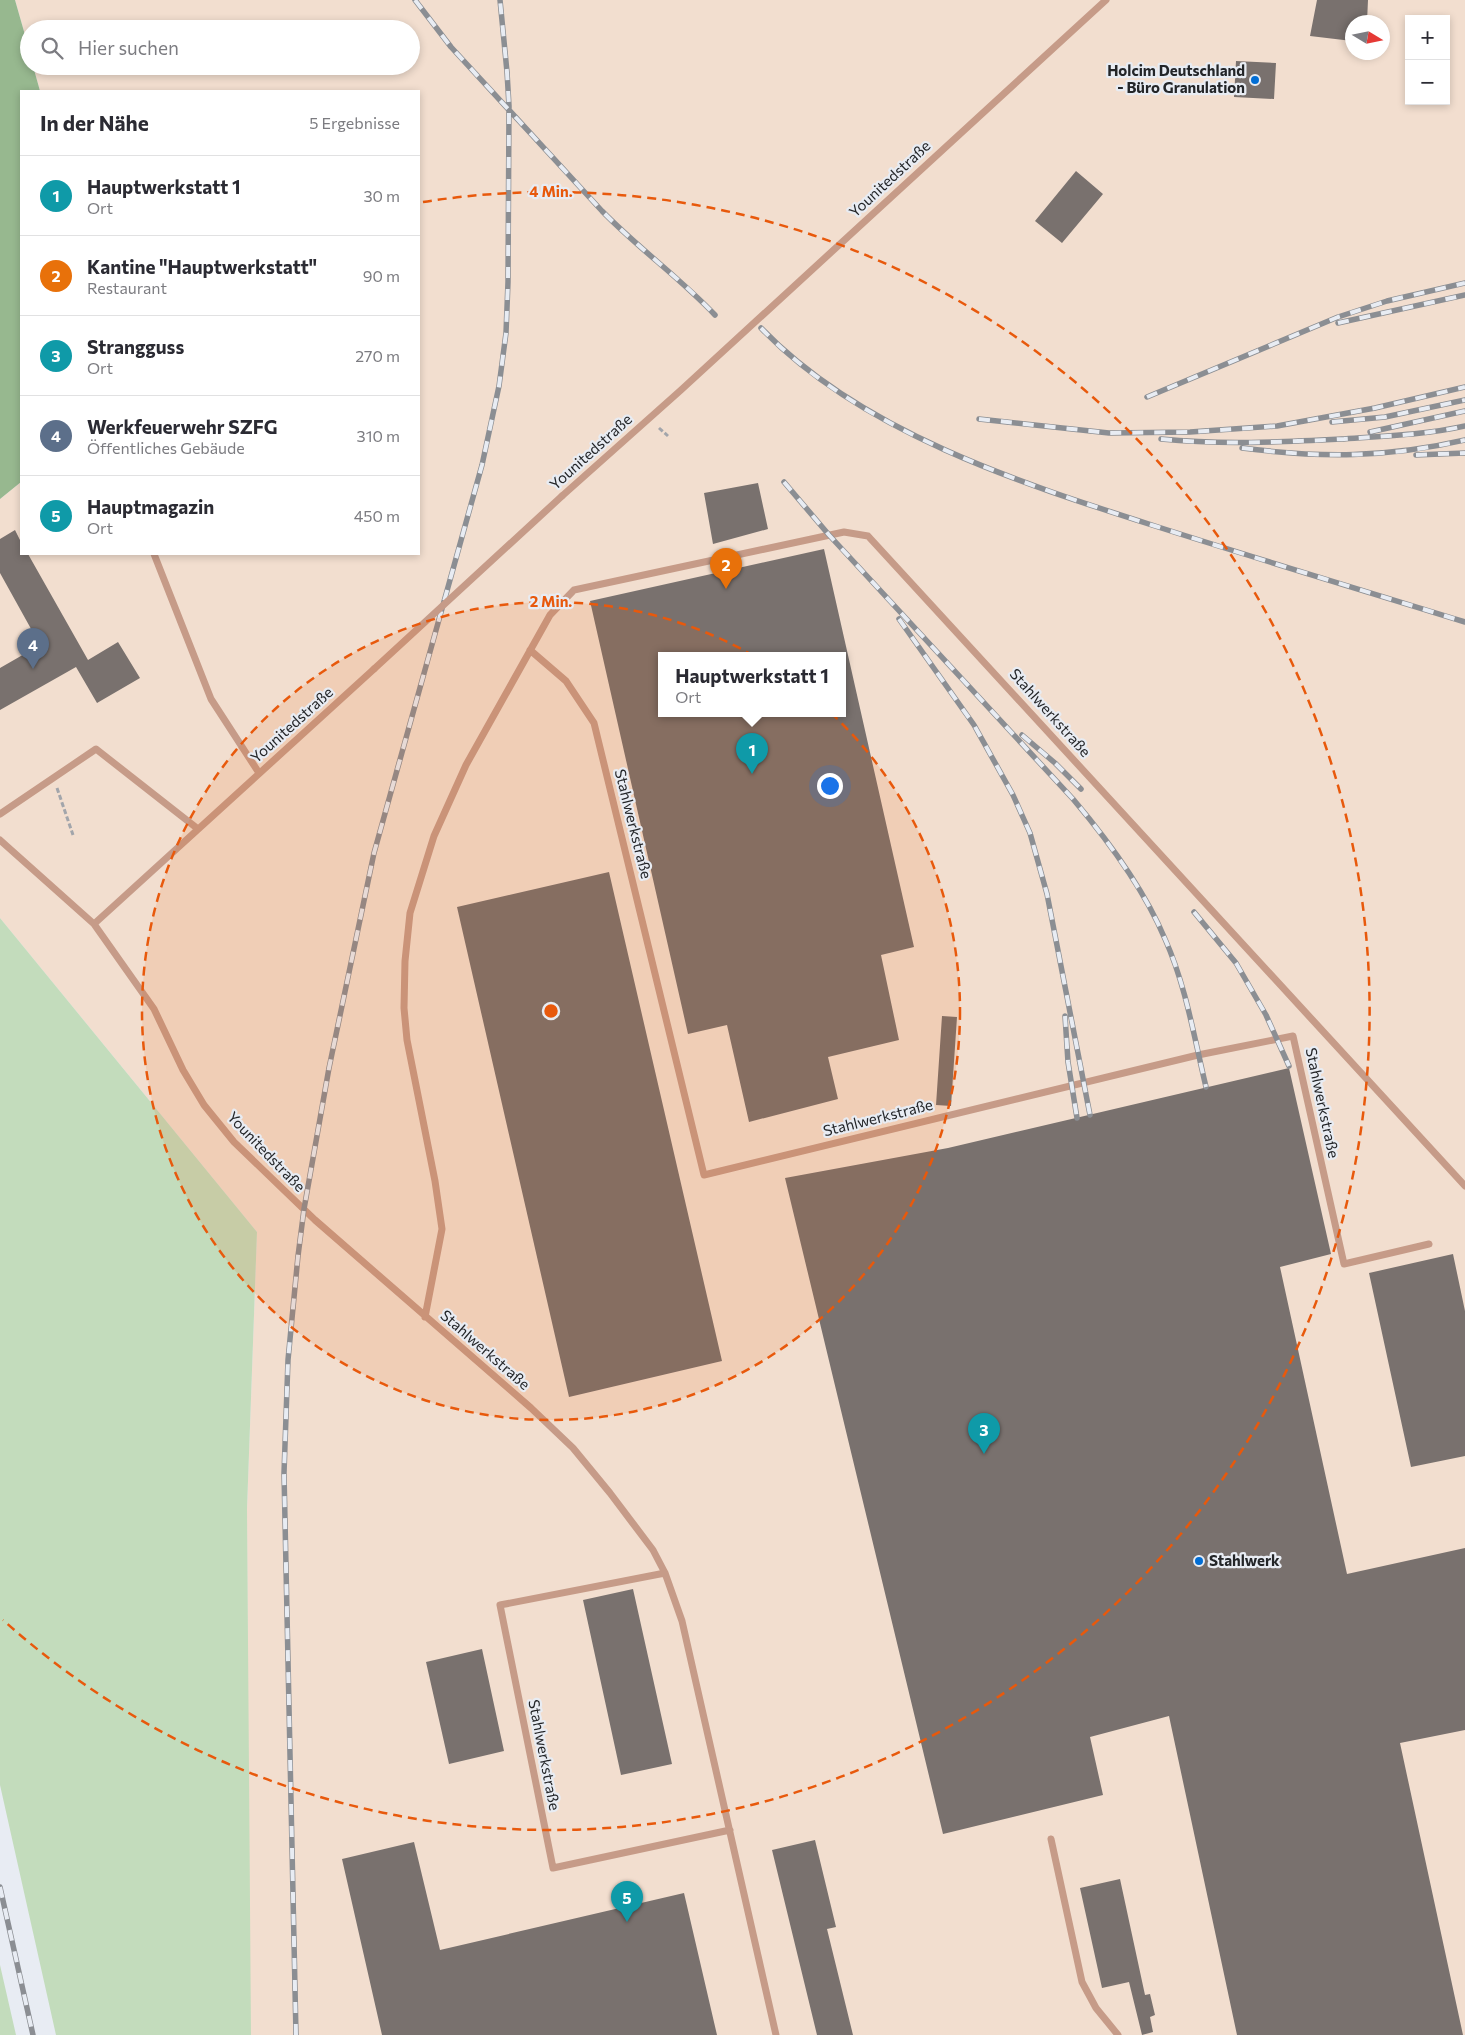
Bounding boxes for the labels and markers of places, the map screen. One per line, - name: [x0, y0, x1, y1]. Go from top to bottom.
- place label: Holcim Deutschland - Büro Granulation: [1107, 61, 1245, 96]
- marker: Holcim Deutschland - Büro Granulation: [1249, 74, 1261, 86]
- pin: 2: [710, 548, 742, 589]
- pin: 4: [17, 628, 49, 669]
- pin: 1: [736, 733, 768, 774]
- centre of rings: [542, 1002, 560, 1020]
- pin: 3: [968, 1413, 1000, 1454]
- place label: Stahlwerk: [1209, 1551, 1280, 1569]
- marker: Stahlwerk: [1193, 1555, 1205, 1567]
- pin: 5: [611, 1881, 643, 1922]

